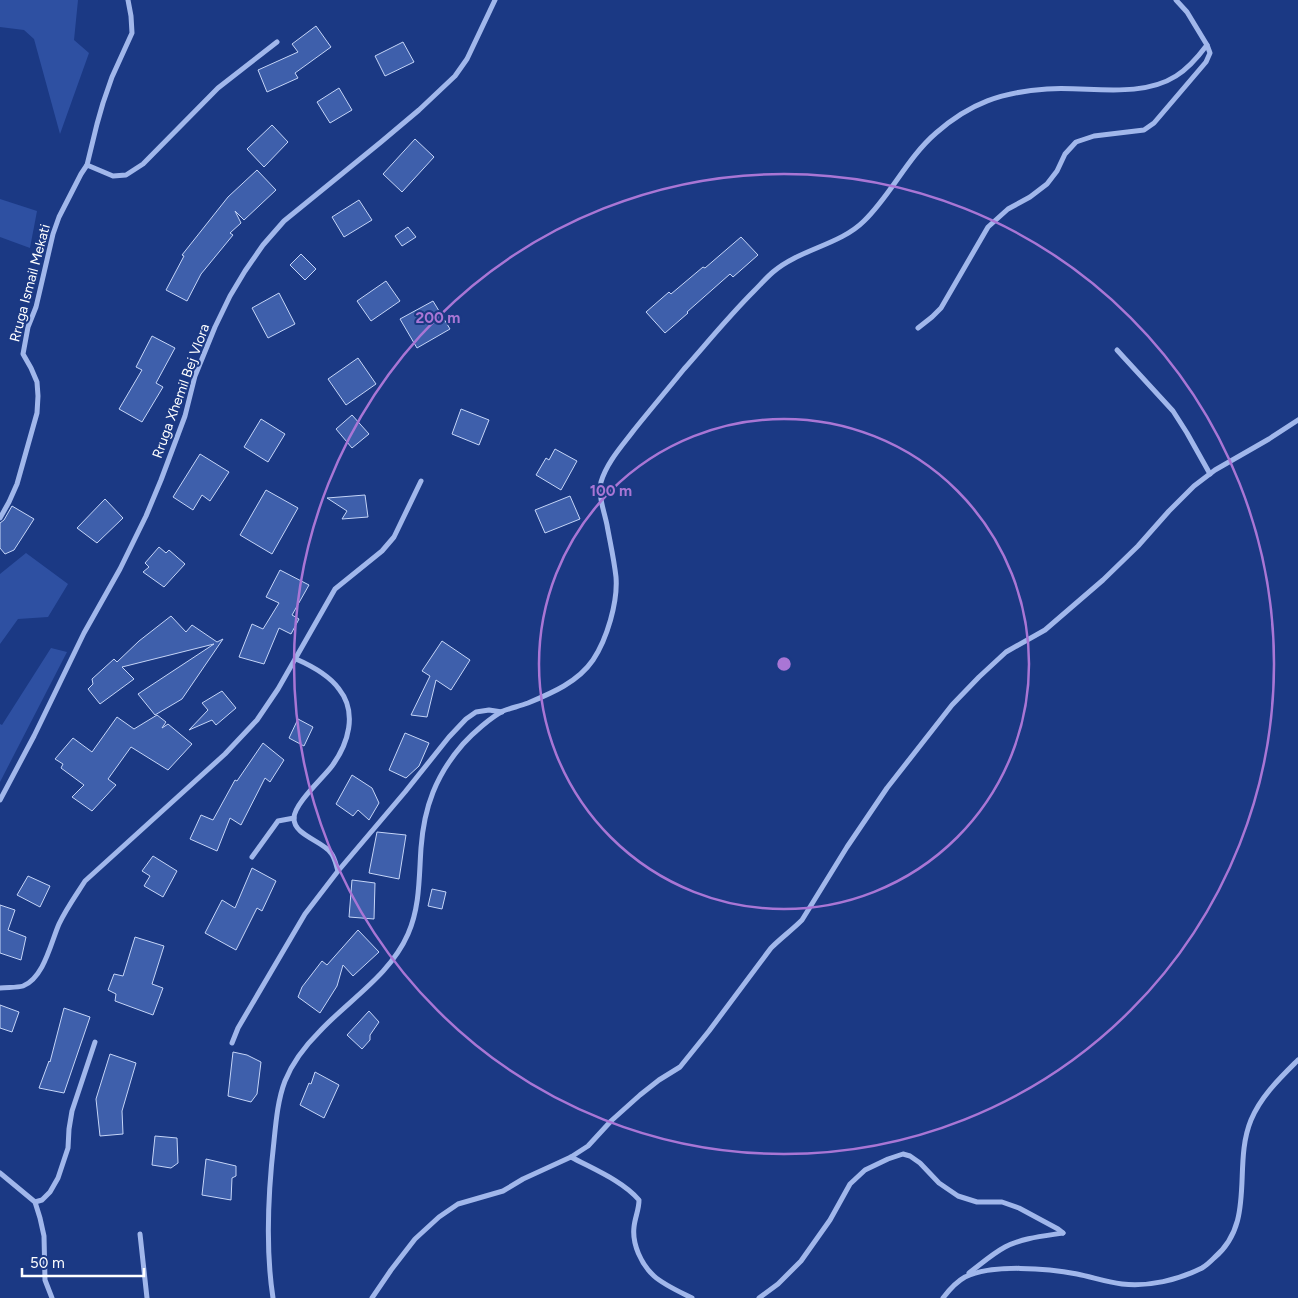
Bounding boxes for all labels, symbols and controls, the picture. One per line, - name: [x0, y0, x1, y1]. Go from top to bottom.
- street label: Rruga Ismail Mekati: [6, 222, 54, 344]
- text: 200 m: [416, 309, 460, 327]
- street label: Rruga Xhemil Bej Vlora: [149, 321, 213, 461]
- text: 100 m: [590, 482, 632, 500]
- centre of rings: [775, 655, 793, 673]
- scale bar: [22, 1246, 145, 1278]
- text: 50 m: [30, 1254, 65, 1272]

